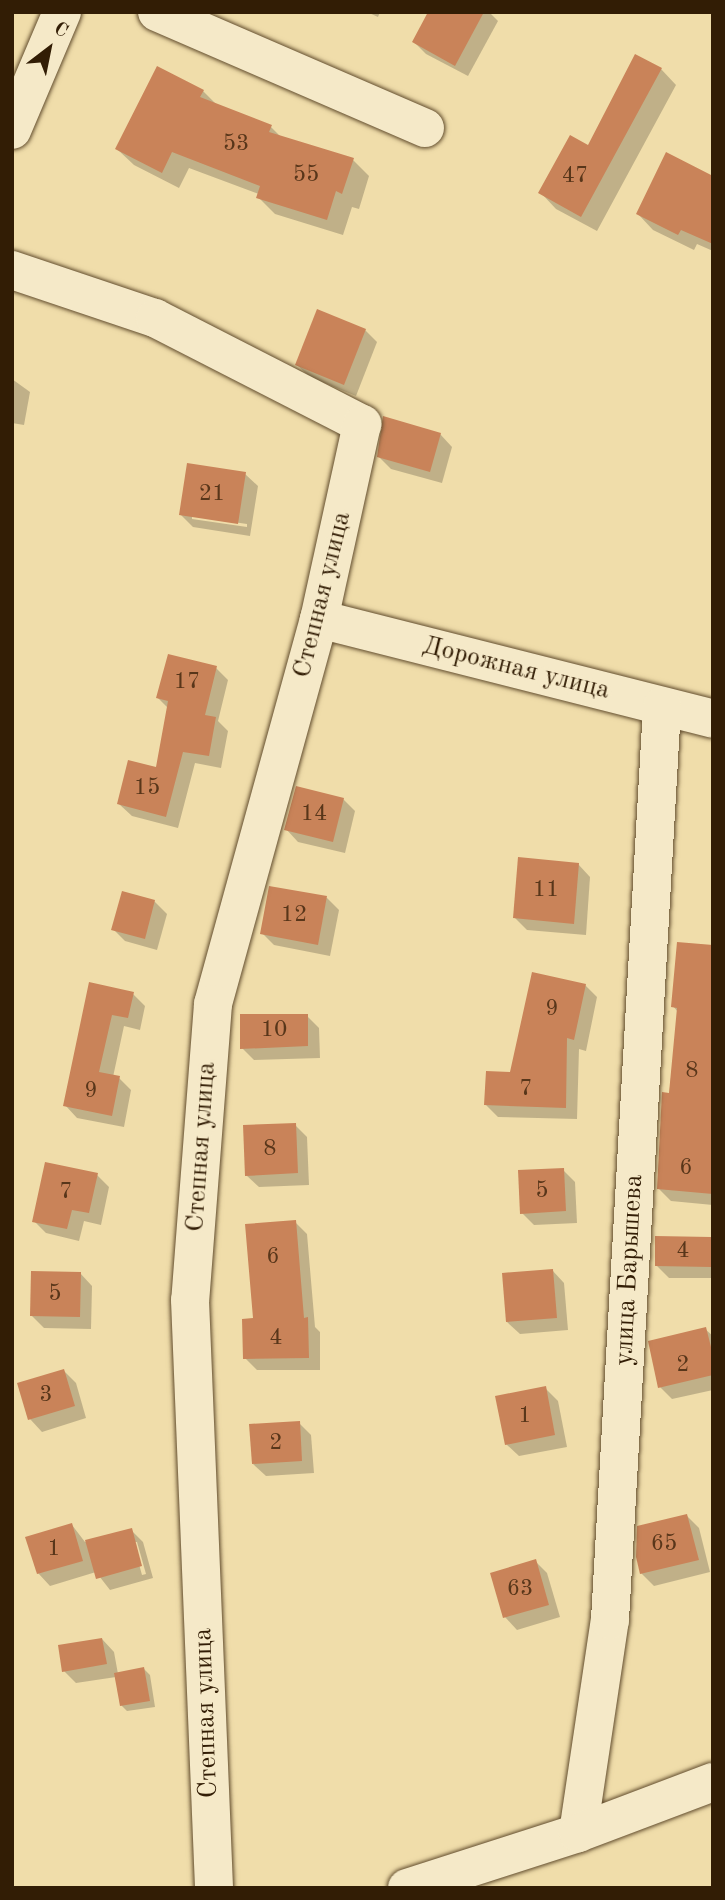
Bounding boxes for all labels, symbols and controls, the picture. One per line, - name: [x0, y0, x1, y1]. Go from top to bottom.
- north arrow: [14, 14, 84, 84]
- text: С: [50, 19, 71, 42]
- house number: 53: [223, 130, 249, 158]
- house number: 55: [293, 161, 319, 189]
- house number: 47: [562, 162, 588, 190]
- house number: 21: [199, 480, 225, 508]
- street label: Степная улица: [287, 509, 359, 681]
- street label: Дорожная улица: [419, 631, 613, 707]
- house number: 17: [174, 668, 200, 696]
- house number: 15: [134, 774, 160, 802]
- house number: 14: [301, 800, 327, 828]
- house number: 11: [533, 876, 559, 904]
- house number: 12: [281, 901, 307, 929]
- house number: 9: [545, 995, 559, 1023]
- house number: 10: [261, 1016, 287, 1044]
- house number: 8: [685, 1057, 699, 1085]
- street label: Степная улица: [180, 1061, 224, 1233]
- house number: 7: [519, 1075, 533, 1103]
- house number: 9: [84, 1077, 98, 1105]
- house number: 8: [263, 1135, 277, 1163]
- house number: 6: [679, 1154, 693, 1182]
- street label: улица Барышева: [609, 1174, 651, 1366]
- house number: 5: [535, 1177, 549, 1205]
- house number: 7: [59, 1178, 73, 1206]
- house number: 4: [676, 1237, 690, 1265]
- house number: 6: [266, 1243, 280, 1271]
- house number: 5: [48, 1280, 62, 1308]
- house number: 4: [269, 1324, 283, 1352]
- house number: 2: [676, 1351, 690, 1379]
- house number: 3: [39, 1381, 53, 1409]
- house number: 1: [518, 1402, 532, 1430]
- house number: 2: [269, 1429, 283, 1457]
- house number: 65: [651, 1530, 677, 1558]
- house number: 1: [47, 1535, 61, 1563]
- house number: 63: [507, 1575, 533, 1603]
- street label: Степная улица: [188, 1627, 226, 1799]

